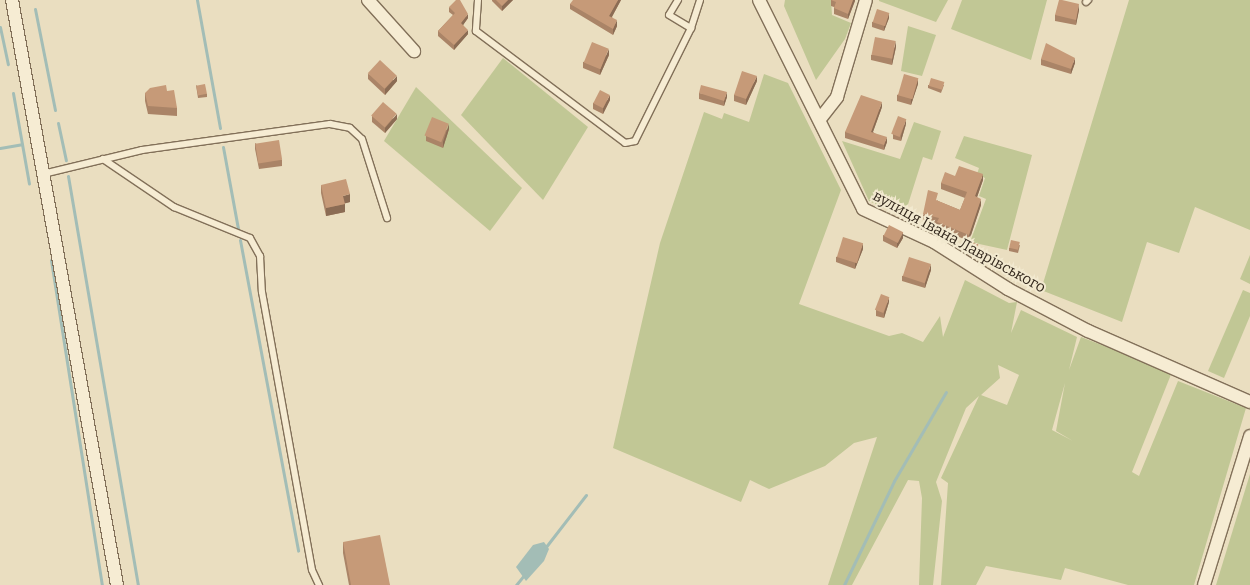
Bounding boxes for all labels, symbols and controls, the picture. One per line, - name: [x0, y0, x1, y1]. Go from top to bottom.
- street label: вулиця Івана Лаврівського: [869, 187, 1049, 297]

